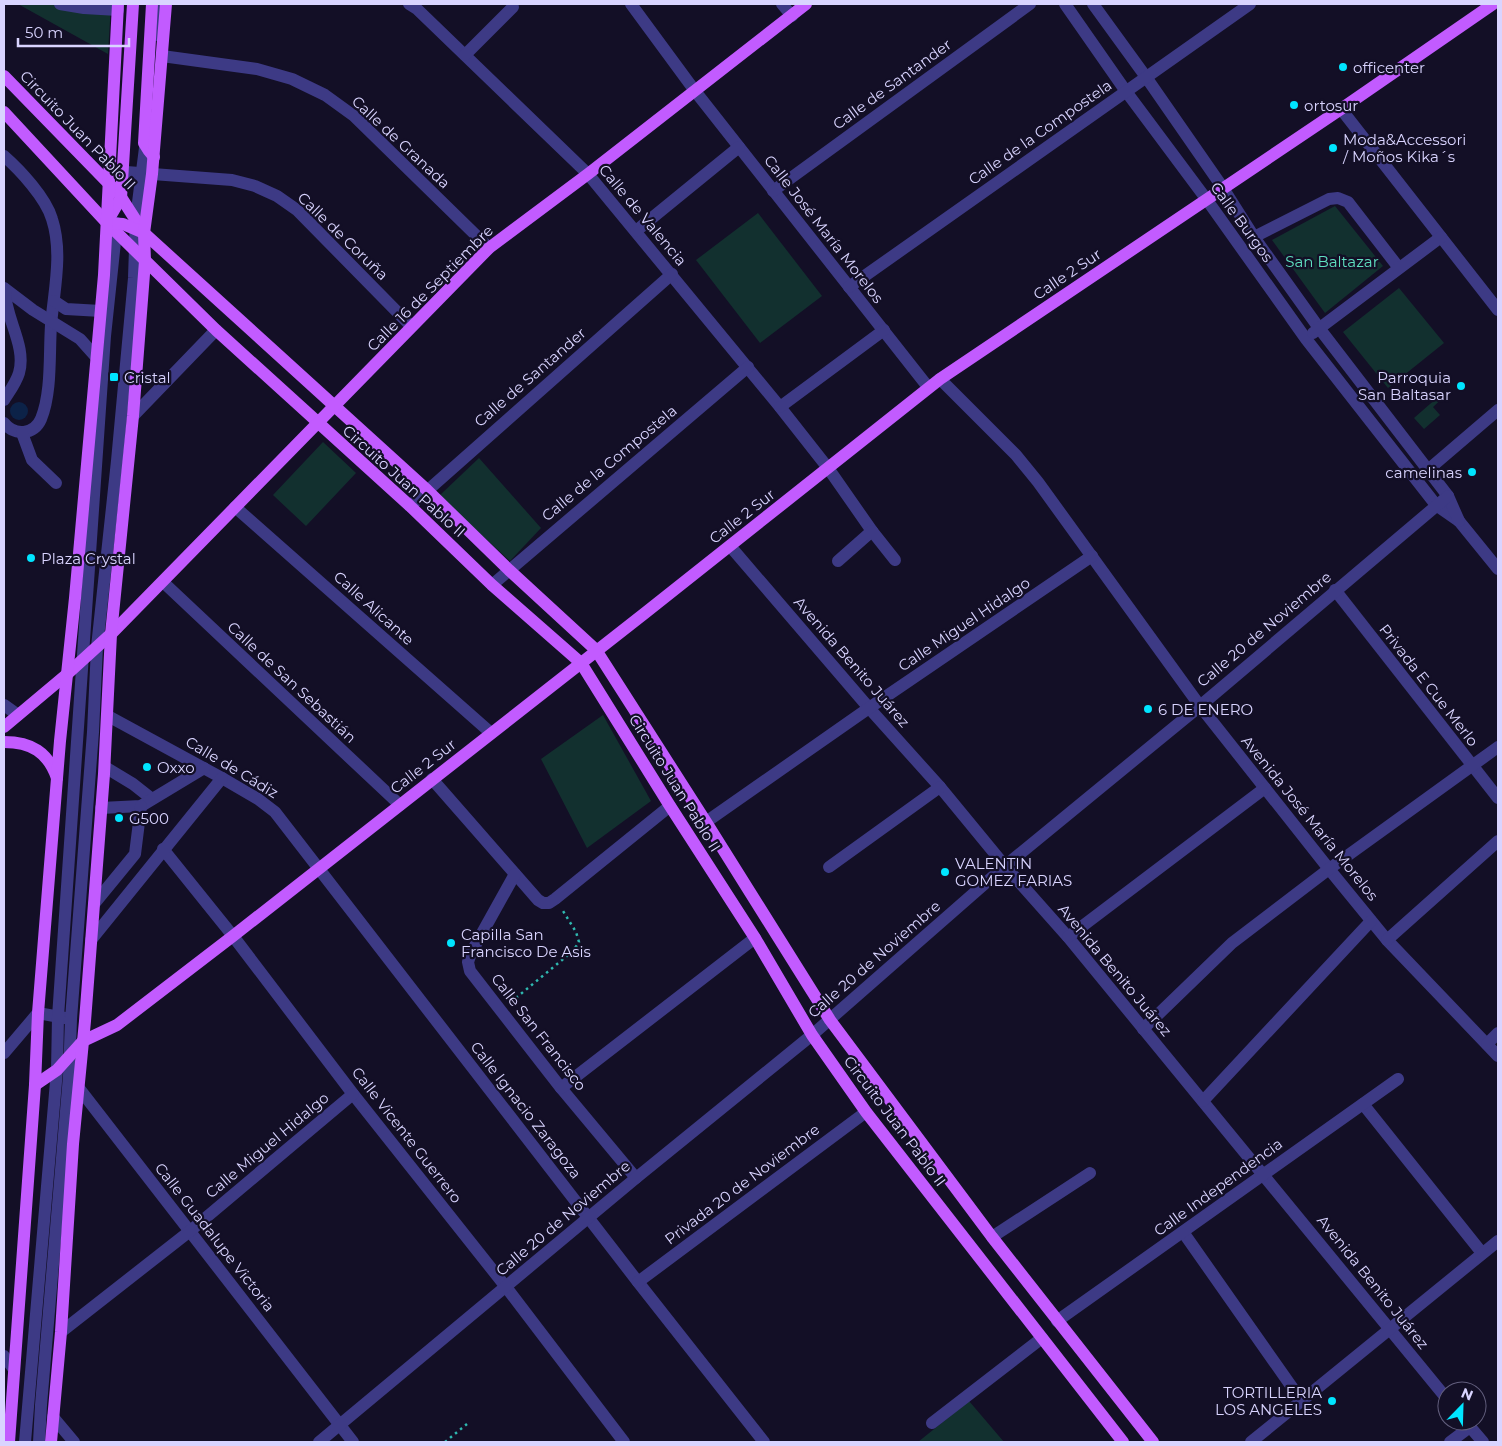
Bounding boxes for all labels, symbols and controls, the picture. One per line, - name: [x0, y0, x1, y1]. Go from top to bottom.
- scale bar: [18, 15, 129, 47]
- text: 50 m: [25, 23, 63, 42]
- street label: Calle de Santander: [829, 35, 955, 133]
- place label: officenter: [1353, 58, 1425, 77]
- marker: officenter: [1337, 61, 1349, 73]
- street label: Circuito Juan Pablo II: [16, 66, 140, 194]
- street label: Calle de la Compostela: [965, 75, 1115, 189]
- street label: Calle de Granada: [348, 92, 454, 192]
- place label: ortosur: [1304, 96, 1358, 115]
- marker: ortosur: [1288, 99, 1300, 111]
- place label: Moda&Accessori / Moños Kika´s: [1342, 130, 1466, 166]
- marker: Moda&Accessori / Moños Kika´s: [1327, 142, 1339, 154]
- street label: Calle José María Morelos: [760, 151, 888, 307]
- street label: Calle de Valencia: [595, 160, 691, 270]
- street label: Calle Burgos: [1206, 178, 1278, 266]
- street label: Calle de Coruña: [294, 188, 392, 284]
- street label: Calle 16 de Septiembre: [363, 221, 497, 355]
- street label: Calle 2 Sur: [1029, 244, 1105, 304]
- park label: San Baltazar: [1285, 252, 1379, 271]
- street label: Calle de Santander: [470, 323, 590, 431]
- place label: Cristal: [124, 368, 171, 387]
- place label: Parroquia San Baltasar: [1358, 368, 1451, 404]
- marker: Cristal: [108, 371, 120, 383]
- marker: Parroquia San Baltasar: [1455, 380, 1467, 392]
- street label: Calle de la Compostela: [538, 401, 680, 525]
- street label: Circuito Juan Pablo II: [339, 421, 469, 541]
- place label: camelinas: [1385, 463, 1462, 482]
- marker: camelinas: [1466, 466, 1478, 478]
- street label: Calle 2 Sur: [705, 484, 779, 548]
- place label: Plaza Crystal: [41, 549, 136, 568]
- marker: Plaza Crystal: [25, 552, 37, 564]
- street label: Calle Alicante: [330, 567, 418, 649]
- street label: Calle 20 de Noviembre: [1193, 567, 1335, 691]
- street label: Calle Miguel Hidalgo: [894, 573, 1034, 675]
- street label: Avenida Benito Juárez: [790, 593, 914, 731]
- street label: Calle de San Sebastián: [224, 617, 360, 747]
- street label: Privada E Cue Merlo: [1375, 620, 1483, 750]
- place label: 6 DE ENERO: [1158, 700, 1253, 719]
- marker: 6 DE ENERO: [1142, 703, 1154, 715]
- street label: Circuito Juan Pablo II: [625, 711, 725, 855]
- street label: Calle de Cádiz: [182, 732, 282, 802]
- street label: Avenida José María Morelos: [1237, 732, 1383, 904]
- street label: Calle 2 Sur: [386, 734, 460, 798]
- place label: Oxxo: [157, 758, 195, 777]
- marker: Oxxo: [141, 761, 153, 773]
- place label: G500: [129, 809, 169, 828]
- marker: G500: [113, 812, 125, 824]
- place label: VALENTIN GOMEZ FARIAS: [955, 854, 1072, 890]
- marker: VALENTIN GOMEZ FARIAS: [939, 866, 951, 878]
- street label: Calle 20 de Noviembre: [804, 896, 944, 1022]
- street label: Avenida Benito Juárez: [1054, 900, 1176, 1040]
- place label: Capilla San Francisco De Asis: [461, 925, 591, 961]
- marker: Capilla San Francisco De Asis: [445, 937, 457, 949]
- street label: Calle San Francisco: [487, 970, 591, 1094]
- street label: Calle Ignacio Zaragoza: [467, 1038, 585, 1182]
- street label: Circuito Juan Pablo II: [840, 1052, 950, 1190]
- street label: Calle Vicente Guerrero: [348, 1063, 466, 1207]
- street label: Calle Miguel Hidalgo: [201, 1088, 333, 1202]
- street label: Privada 20 de Noviembre: [661, 1120, 823, 1248]
- street label: Calle Independencia: [1150, 1134, 1286, 1240]
- street label: Calle 20 de Noviembre: [492, 1156, 634, 1280]
- street label: Calle Guadalupe Victoria: [151, 1159, 279, 1315]
- street label: Avenida Benito Juárez: [1313, 1211, 1433, 1353]
- north arrow: [1437, 1381, 1487, 1431]
- place label: TORTILLERIA LOS ANGELES: [1215, 1383, 1322, 1419]
- text: N: [1458, 1384, 1476, 1405]
- marker: TORTILLERIA LOS ANGELES: [1326, 1395, 1338, 1407]

